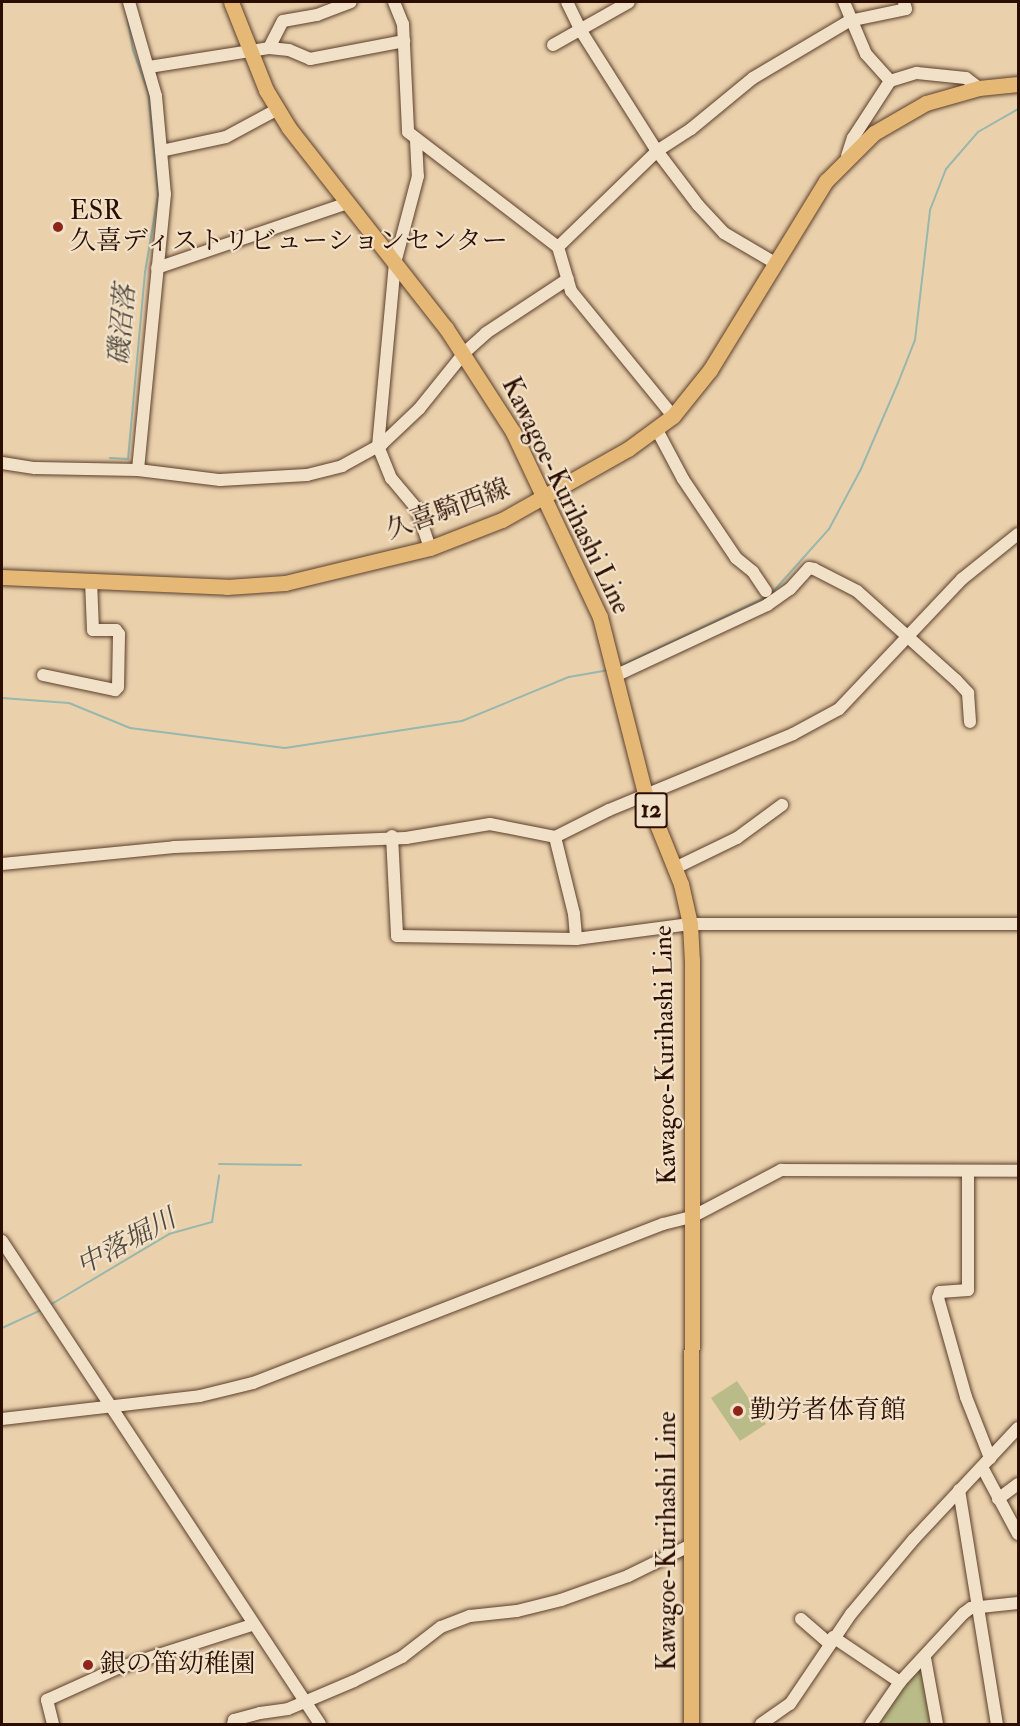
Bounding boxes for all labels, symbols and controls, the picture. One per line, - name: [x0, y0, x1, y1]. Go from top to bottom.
- place label: ESR 久喜ディストリビューションセンター: [70, 196, 512, 258]
- marker: ESR 久喜ディストリビューションセンター: [51, 220, 65, 234]
- water label: 磯沼落: [102, 283, 142, 367]
- street label: Kawagoe-Kurihashi Line: [494, 373, 636, 619]
- street label: 久喜騎西線: [382, 473, 514, 547]
- road number: 12: [634, 789, 668, 831]
- street label: Kawagoe-Kurihashi Line: [648, 925, 684, 1185]
- water label: 中落堀川: [71, 1202, 181, 1282]
- place label: 勤労者体育館: [750, 1395, 906, 1427]
- marker: 勤労者体育館: [731, 1404, 745, 1418]
- street label: Kawagoe-Kurihashi Line: [652, 1411, 684, 1671]
- place label: 銀の笛幼稚園: [100, 1649, 256, 1681]
- marker: 銀の笛幼稚園: [81, 1658, 95, 1672]

